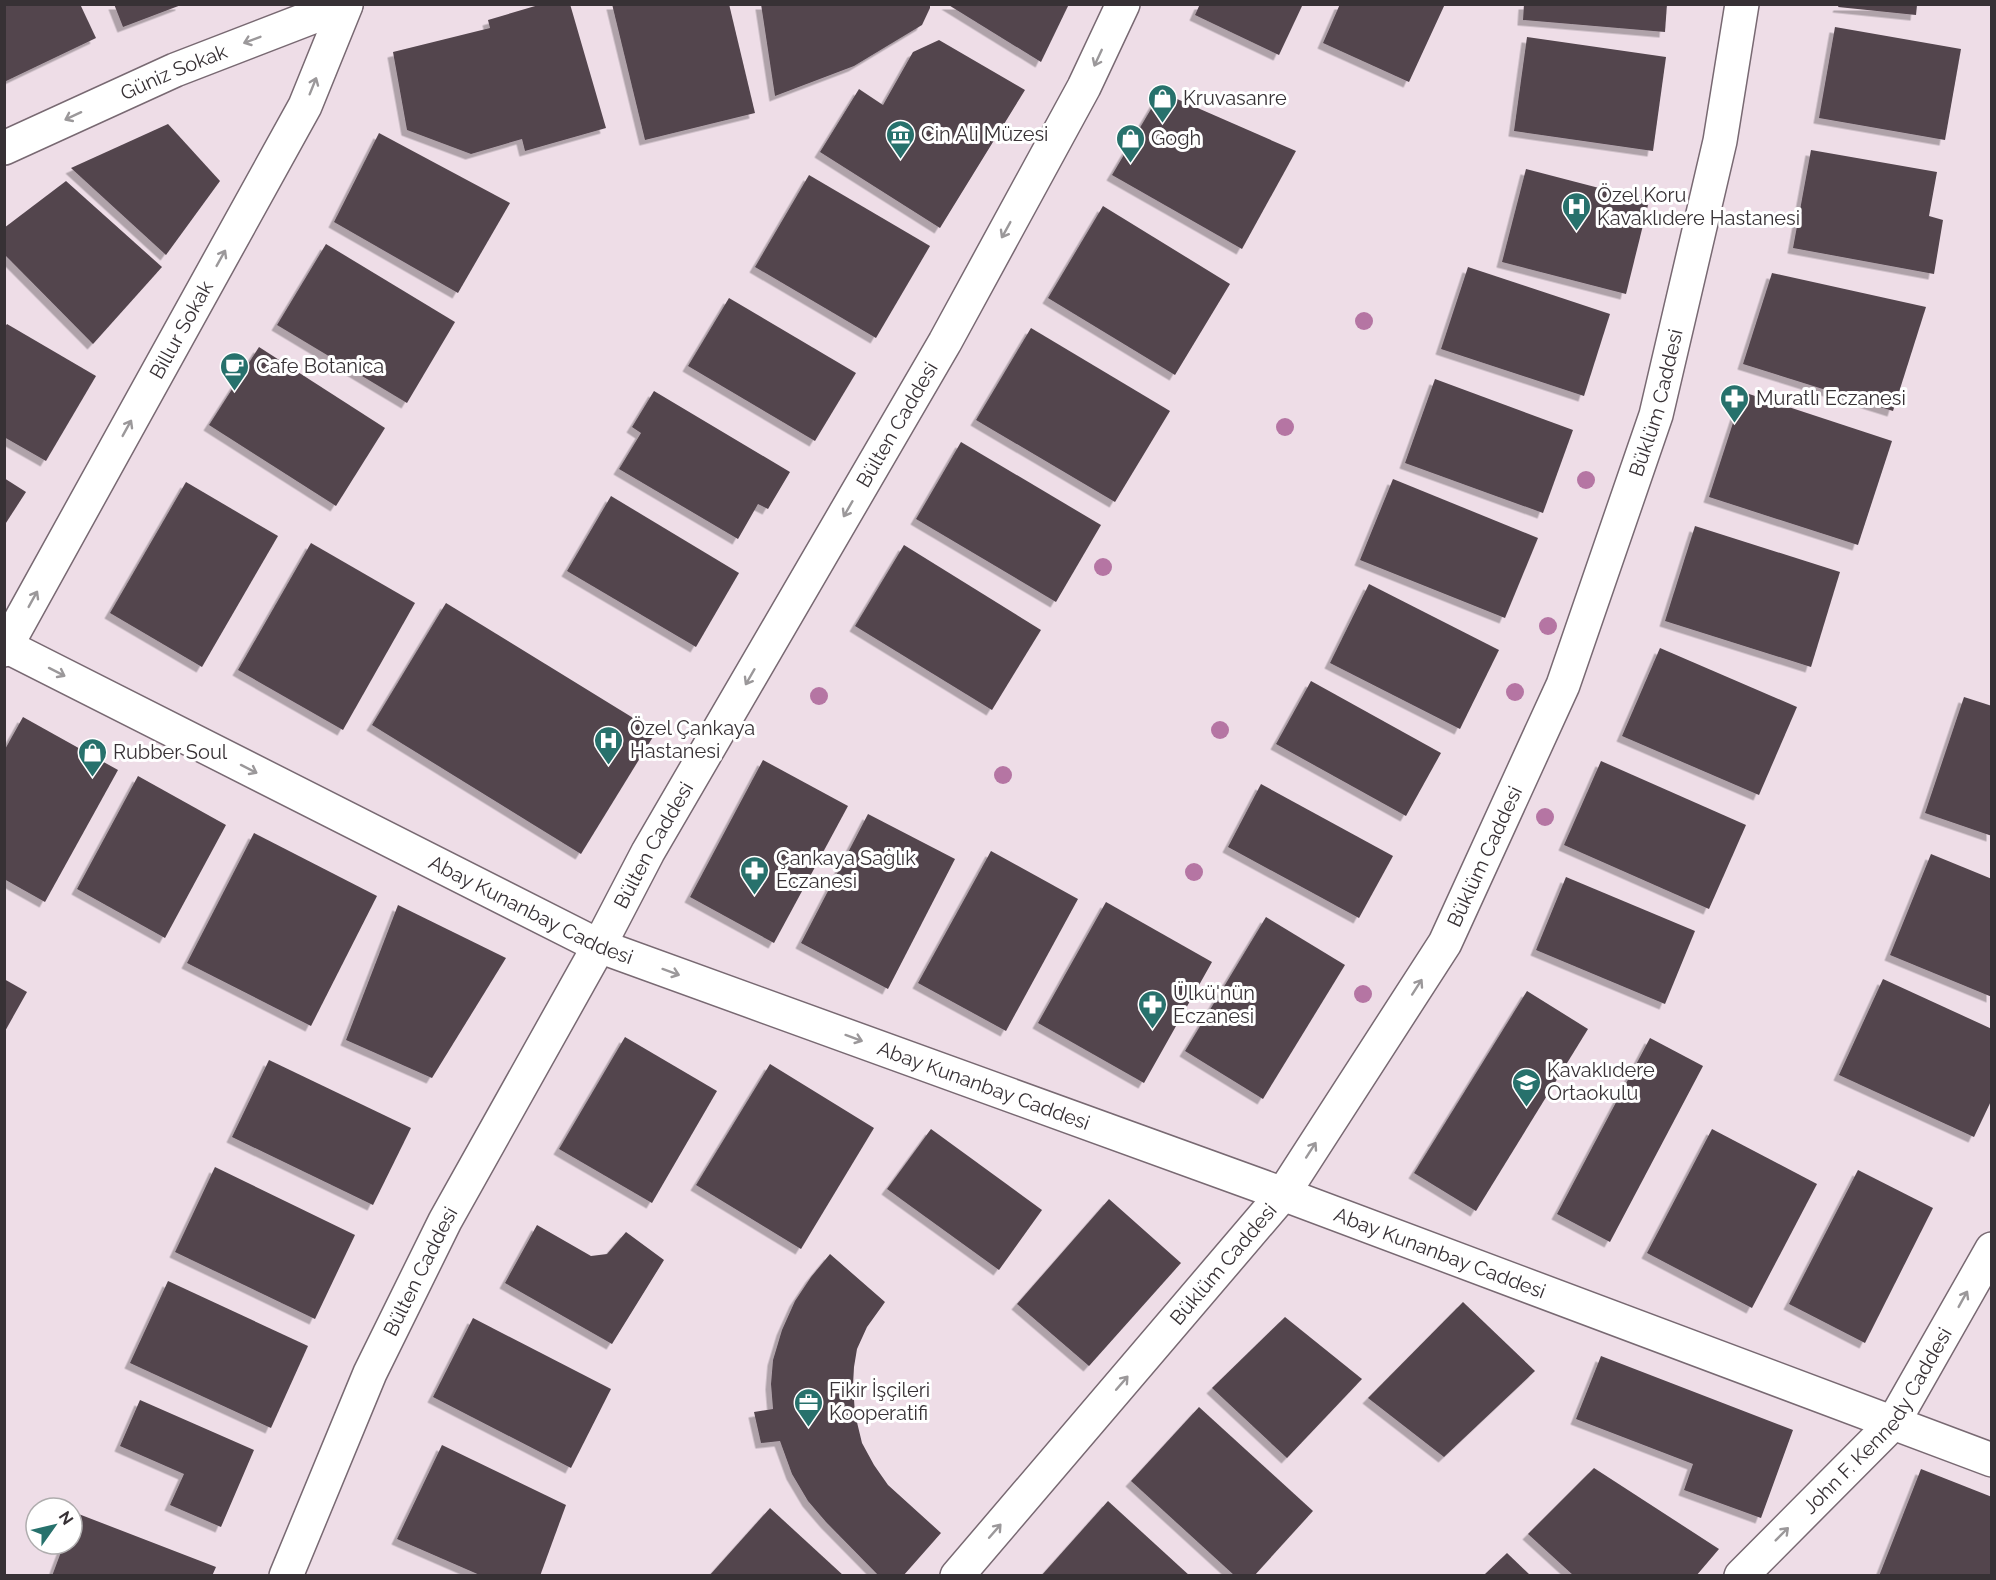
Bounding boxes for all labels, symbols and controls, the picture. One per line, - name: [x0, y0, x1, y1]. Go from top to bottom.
- one-way arrow: [244, 36, 262, 47]
- street label: Güniz Sokak: [117, 39, 231, 105]
- one-way arrow: [1091, 48, 1103, 66]
- one-way arrow: [308, 77, 319, 96]
- shop icon: Kruvasanre: [1146, 82, 1178, 124]
- place label: Kruvasanre: [1183, 86, 1287, 110]
- one-way arrow: [64, 112, 82, 123]
- museum icon: Cin Ali Müzesi: [884, 118, 916, 160]
- place label: Cin Ali Müzesi: [921, 122, 1048, 146]
- shop icon: Gogh: [1114, 122, 1146, 164]
- place label: Gogh: [1151, 126, 1201, 150]
- place label: Özel Koru Kavaklıdere Hastanesi: [1597, 183, 1800, 230]
- hospital icon: Özel Koru Kavaklıdere Hastanesi: [1560, 190, 1592, 232]
- one-way arrow: [1000, 220, 1011, 238]
- one-way arrow: [216, 249, 228, 266]
- street label: Billur Sokak: [144, 276, 218, 383]
- street label: Büklüm Caddesi: [1624, 327, 1688, 480]
- cafe icon: Cafe Botanica: [219, 350, 251, 392]
- place label: Cafe Botanica: [256, 354, 384, 378]
- street label: Bülten Caddesi: [851, 358, 943, 492]
- pharmacy icon: Muratlı Eczanesi: [1719, 382, 1751, 424]
- place label: Muratlı Eczanesi: [1756, 386, 1906, 410]
- one-way arrow: [122, 420, 133, 438]
- one-way arrow: [842, 500, 854, 517]
- one-way arrow: [27, 591, 39, 608]
- one-way arrow: [47, 666, 65, 678]
- one-way arrow: [743, 668, 755, 685]
- place label: Özel Çankaya Hastanesi: [630, 716, 755, 763]
- hospital icon: Özel Çankaya Hastanesi: [593, 724, 625, 766]
- shop icon: Rubber Soul: [76, 736, 108, 778]
- place label: Rubber Soul: [113, 740, 228, 764]
- one-way arrow: [240, 764, 258, 775]
- street label: Bülten Caddesi: [609, 778, 698, 912]
- street label: Büklüm Caddesi: [1442, 782, 1527, 931]
- place label: Çankaya Sağlık Eczanesi: [776, 846, 916, 893]
- street label: Abay Kunanbay Caddesi: [425, 850, 636, 969]
- pharmacy icon: Çankaya Sağlık Eczanesi: [739, 854, 771, 896]
- one-way arrow: [661, 967, 680, 978]
- one-way arrow: [1411, 979, 1423, 995]
- place label: Ülkü'nün Eczanesi: [1173, 981, 1255, 1028]
- pharmacy icon: Ülkü'nün Eczanesi: [1136, 988, 1168, 1030]
- one-way arrow: [844, 1034, 863, 1045]
- street label: Abay Kunanbay Caddesi: [874, 1036, 1093, 1135]
- place label: Kavaklıdere Ortaokulu: [1547, 1058, 1655, 1105]
- school or university icon: Kavaklıdere Ortaokulu: [1510, 1066, 1542, 1108]
- one-way arrow: [1305, 1143, 1317, 1159]
- street label: Büklüm Caddesi: [1165, 1199, 1282, 1330]
- street label: Abay Kunanbay Caddesi: [1331, 1202, 1549, 1304]
- street label: Bülten Caddesi: [378, 1203, 462, 1340]
- one-way arrow: [1958, 1290, 1970, 1307]
- street label: John F. Kennedy Caddesi: [1798, 1323, 1957, 1519]
- one-way arrow: [1115, 1376, 1129, 1391]
- place label: Fikir İşçileri Kooperatifi: [829, 1377, 930, 1425]
- office icon: Fikir İşçileri Kooperatifi: [792, 1386, 824, 1428]
- north arrow: [24, 1496, 84, 1556]
- text: N: [55, 1508, 77, 1528]
- one-way arrow: [988, 1524, 1002, 1539]
- one-way arrow: [1775, 1527, 1790, 1542]

